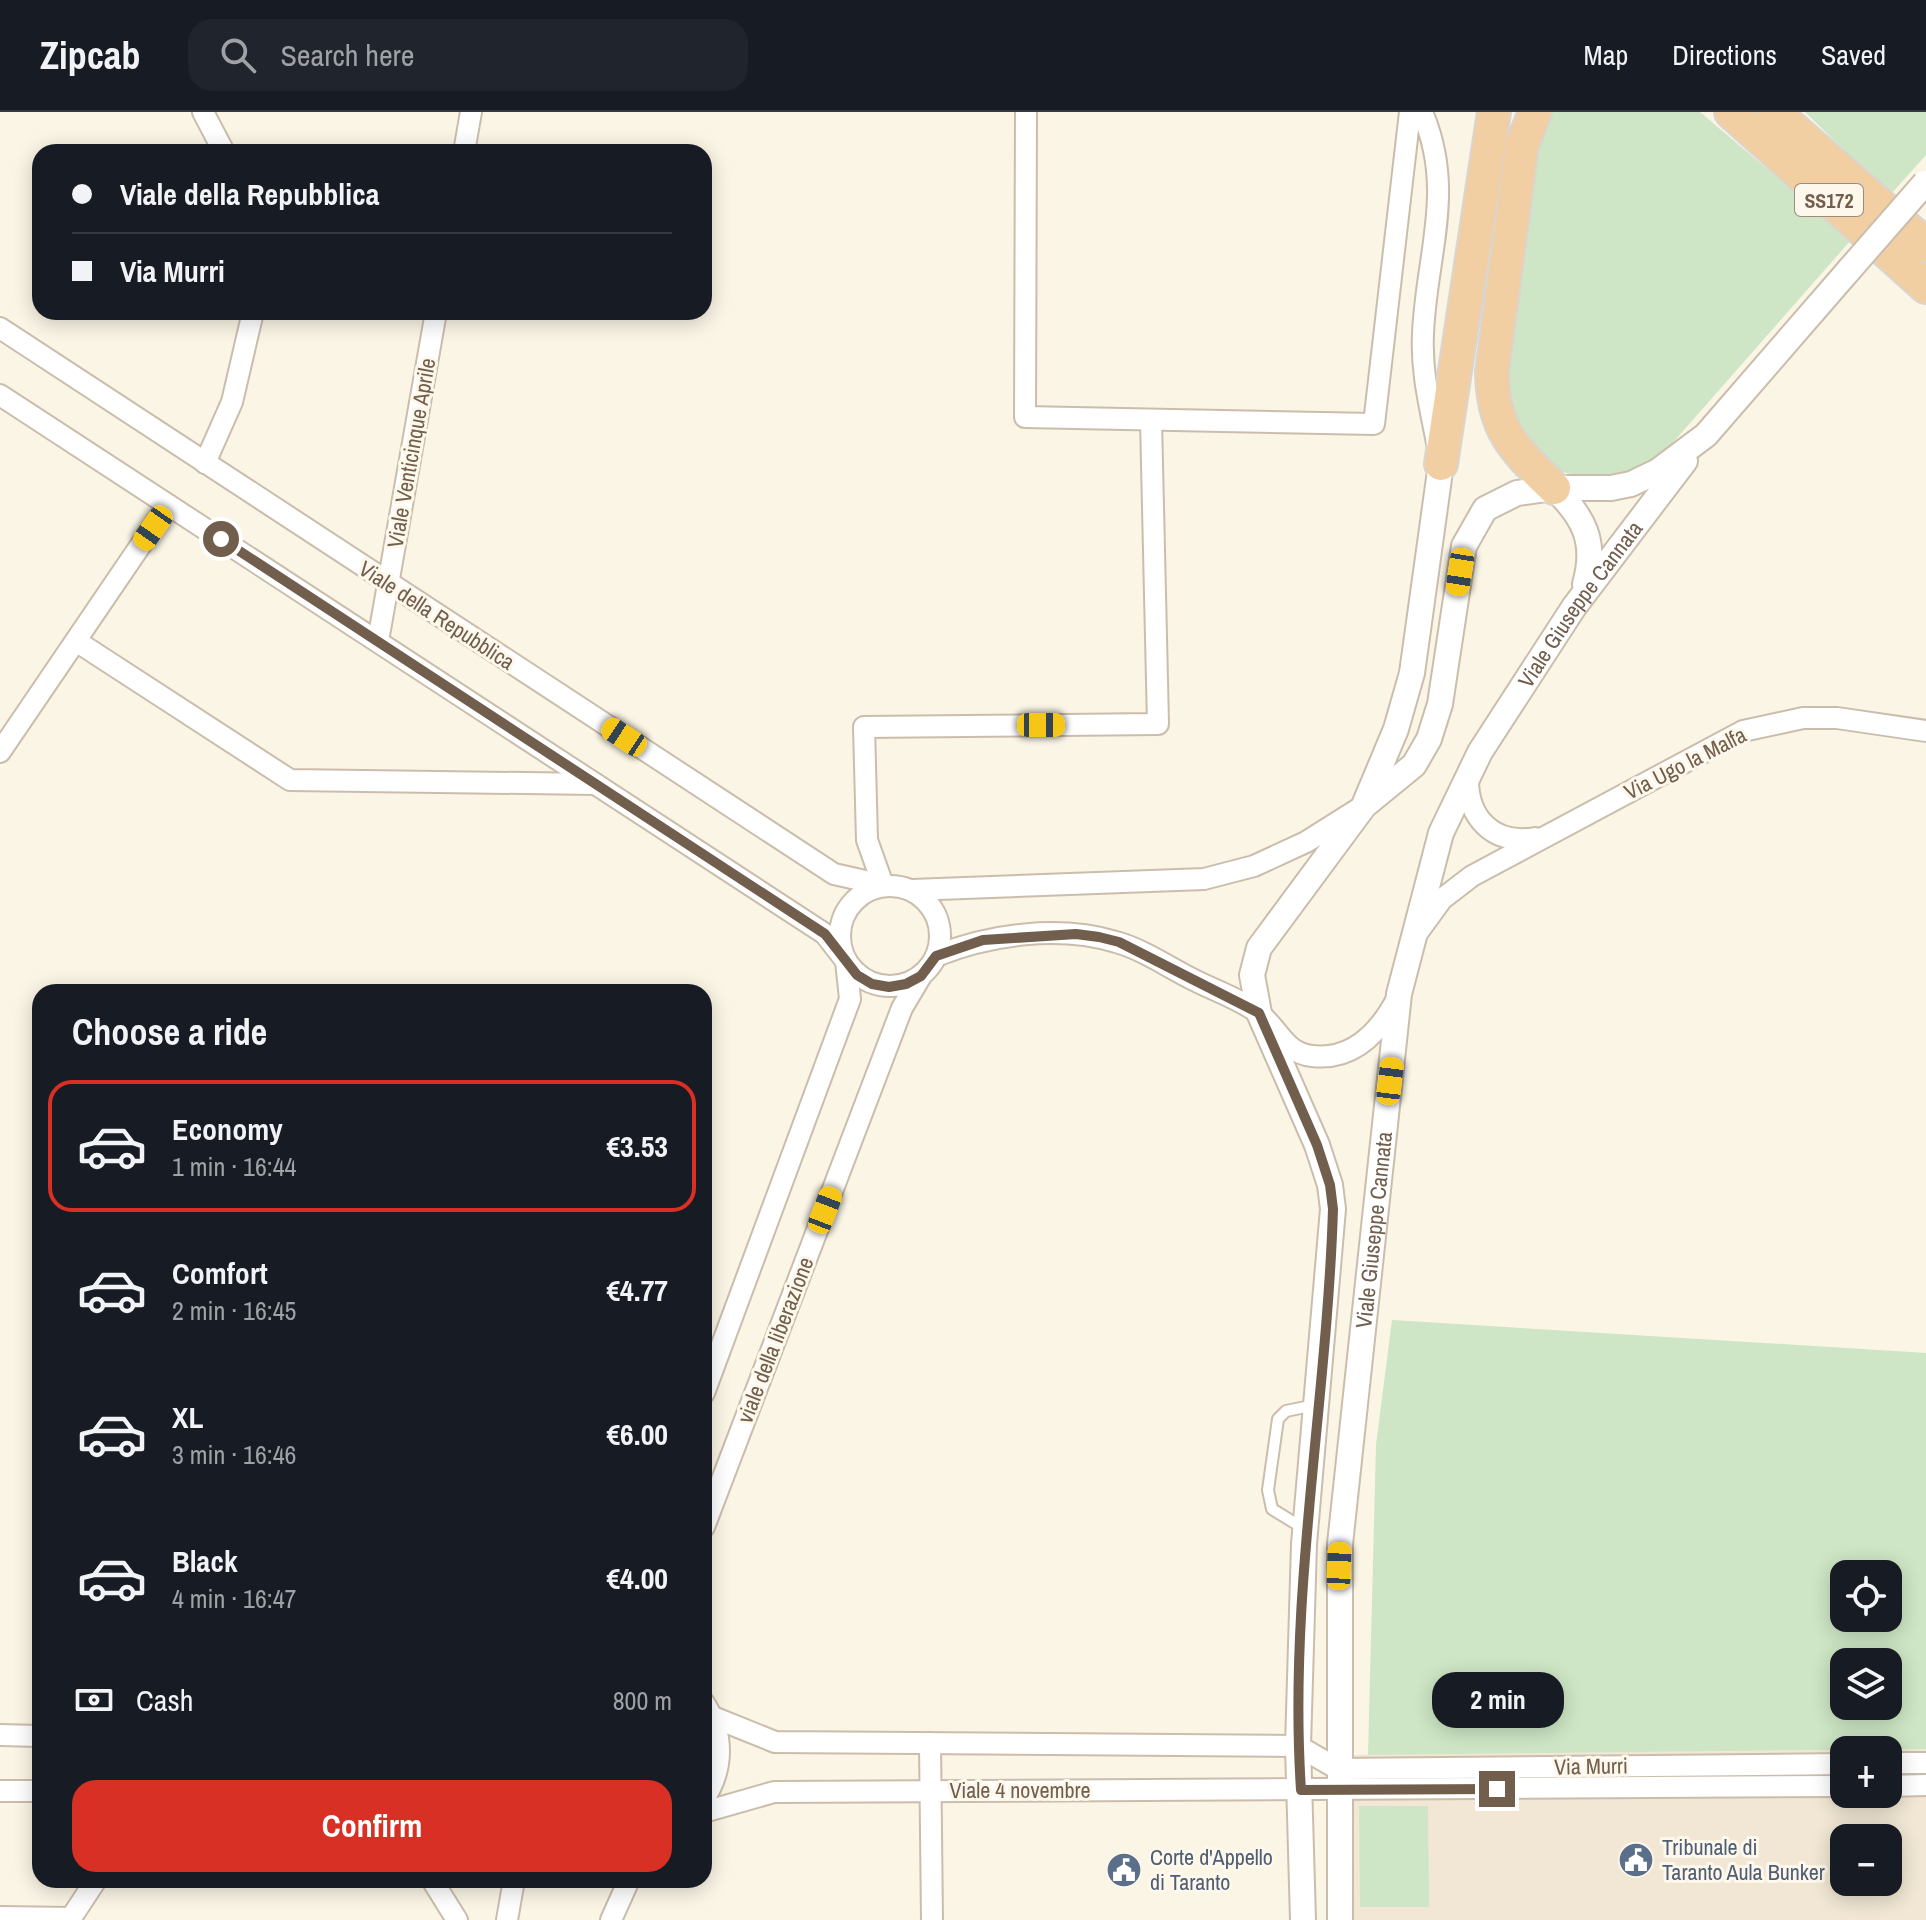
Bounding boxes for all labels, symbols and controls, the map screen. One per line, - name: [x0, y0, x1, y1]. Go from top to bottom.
- search box: [188, 19, 748, 91]
- text: Zipcab: [40, 30, 140, 81]
- icon: search: [216, 33, 260, 77]
- text: Search here: [280, 35, 414, 75]
- text: Map: [1584, 36, 1628, 74]
- text: Directions: [1672, 36, 1777, 74]
- text: Saved: [1821, 36, 1886, 74]
- text: Viale della Repubblica: [120, 174, 379, 214]
- road number: SS172: [1795, 184, 1863, 216]
- text: Via Murri: [120, 251, 225, 291]
- street label: Viale Venticinque Aprile: [380, 356, 442, 550]
- car: [129, 501, 177, 555]
- street label: Viale Giuseppe Cannata: [1511, 515, 1649, 693]
- route start: [203, 521, 239, 557]
- car: [1444, 546, 1476, 598]
- street label: Viale della Repubblica: [353, 553, 521, 677]
- car: [1017, 713, 1065, 737]
- car: [597, 714, 651, 760]
- street label: Via Ugo la Malfa: [1619, 719, 1751, 807]
- text: Choose a ride: [72, 1008, 267, 1056]
- car: [1375, 1056, 1405, 1106]
- text: Economy: [172, 1109, 283, 1149]
- icon: car: [76, 1110, 148, 1182]
- text: €3.53: [606, 1126, 668, 1166]
- street label: Viale Giuseppe Cannata: [1348, 1130, 1399, 1330]
- text: 1 min · 16:44: [172, 1149, 296, 1184]
- car: [805, 1183, 845, 1237]
- text: Comfort: [172, 1253, 268, 1293]
- street label: viale della liberazione: [730, 1253, 820, 1427]
- icon: car: [76, 1254, 148, 1326]
- text: €4.77: [606, 1270, 668, 1310]
- text: 2 min · 16:45: [172, 1293, 296, 1328]
- text: XL: [172, 1397, 203, 1437]
- icon: car: [76, 1398, 148, 1470]
- text: €6.00: [606, 1414, 668, 1454]
- text: 3 min · 16:46: [172, 1437, 296, 1472]
- text: Black: [172, 1541, 238, 1581]
- icon: car: [76, 1542, 148, 1614]
- car: [1326, 1542, 1352, 1590]
- text: €4.00: [606, 1558, 668, 1598]
- map controls: [1830, 1560, 1902, 1896]
- button: locate: [1830, 1560, 1902, 1632]
- text: 4 min · 16:47: [172, 1581, 296, 1616]
- button: layers: [1830, 1648, 1902, 1720]
- callout: 2 min: [1431, 1673, 1563, 1729]
- icon: cash: [72, 1678, 116, 1722]
- text: Cash: [136, 1680, 193, 1720]
- text: 2 min: [1470, 1682, 1526, 1717]
- text: 800 m: [613, 1683, 672, 1718]
- button: +: [1830, 1736, 1902, 1808]
- street label: Via Murri: [1554, 1750, 1628, 1782]
- route end: [1479, 1771, 1515, 1807]
- street label: Viale 4 novembre: [949, 1775, 1091, 1805]
- button: Confirm: [72, 1780, 672, 1872]
- button: −: [1830, 1824, 1902, 1896]
- place label: Tribunale di Taranto Aula Bunker: [1662, 1832, 1825, 1887]
- public building icon: Tribunale di Taranto Aula Bunker: [1617, 1841, 1655, 1879]
- place label: Corte d'Appello di Taranto: [1150, 1842, 1273, 1897]
- public building icon: Corte d'Appello di Taranto: [1105, 1851, 1143, 1889]

